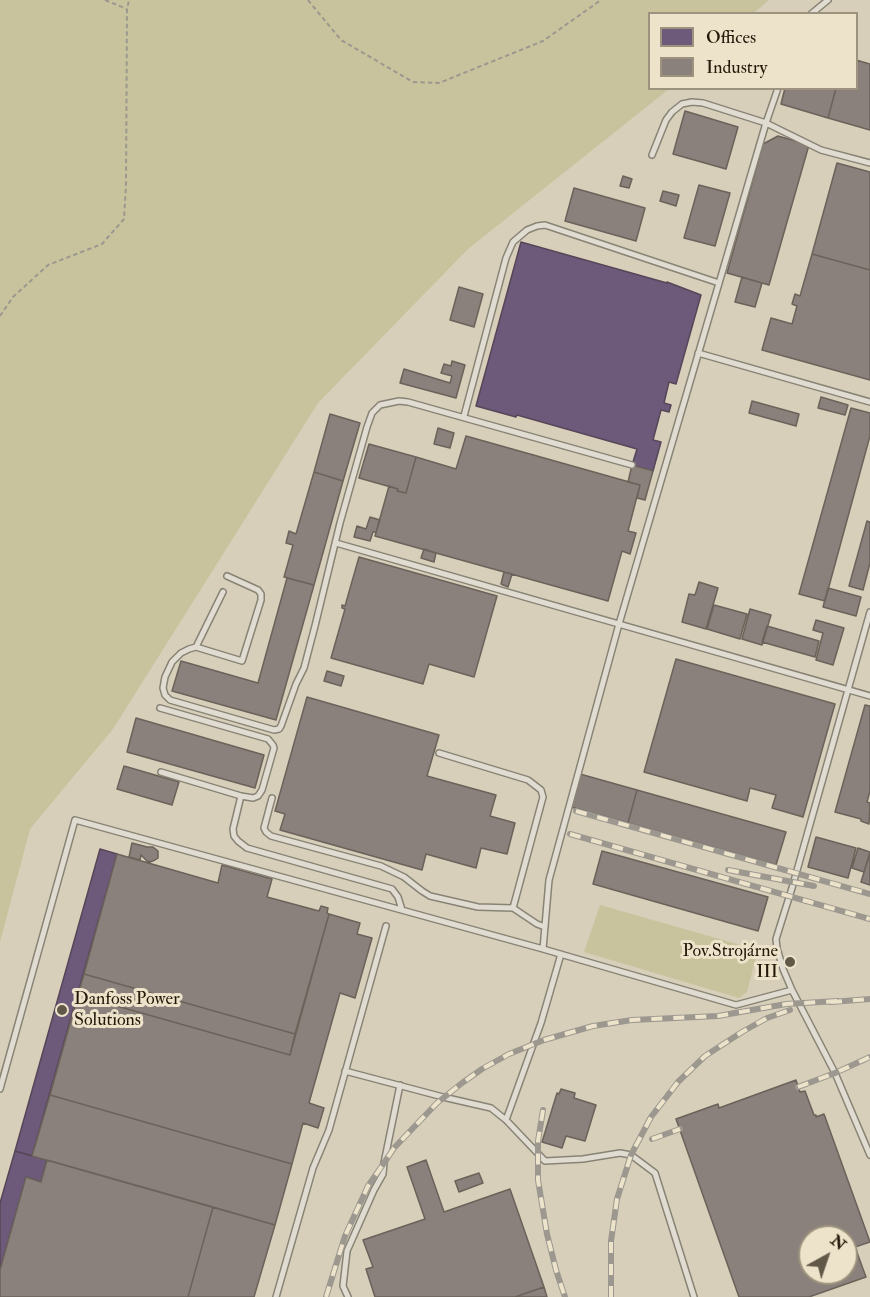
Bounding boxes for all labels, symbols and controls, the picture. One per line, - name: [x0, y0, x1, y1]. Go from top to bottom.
- legend: [648, 12, 858, 90]
- text: Offices: [706, 26, 756, 49]
- text: Industry: [706, 56, 767, 79]
- place label: Pov.Strojárne III: [682, 941, 778, 984]
- marker: Pov.Strojárne III: [783, 955, 797, 969]
- place label: Danfoss Power Solutions: [74, 989, 180, 1032]
- marker: Danfoss Power Solutions: [55, 1003, 69, 1017]
- north arrow: [798, 1225, 858, 1285]
- text: N: [826, 1230, 850, 1255]

